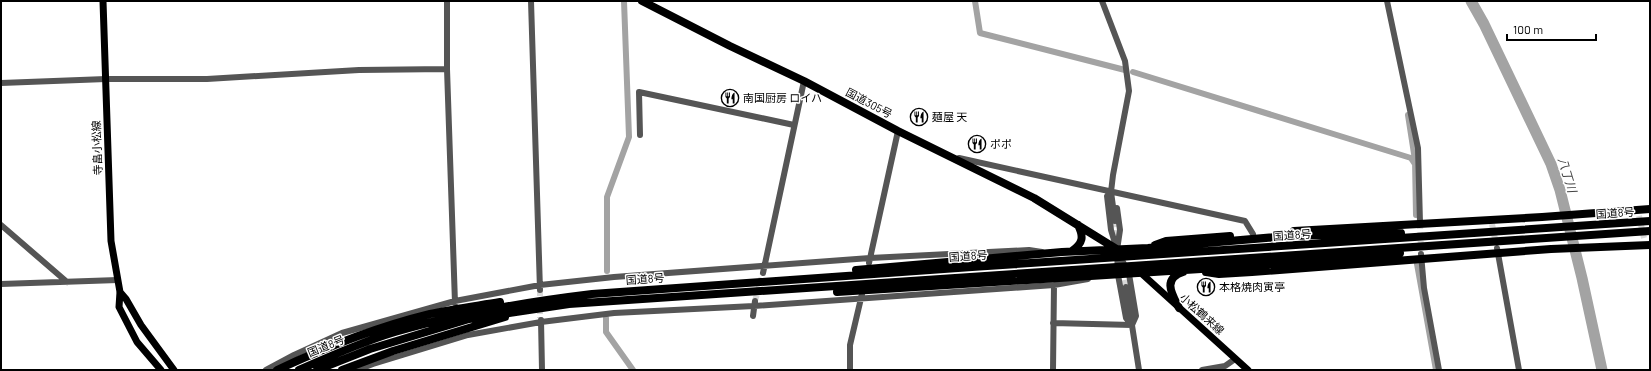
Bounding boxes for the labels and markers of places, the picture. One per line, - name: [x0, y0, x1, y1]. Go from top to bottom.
- restaurant icon: 南国厨房 ロイハ: [720, 88, 740, 108]
- place label: 南国厨房 ロイハ: [743, 91, 822, 104]
- restaurant icon: 麺屋 天: [909, 107, 929, 127]
- place label: 麺屋 天: [932, 110, 967, 123]
- restaurant icon: ポポ: [967, 134, 987, 154]
- place label: ポポ: [990, 137, 1012, 150]
- restaurant icon: 本格焼肉寅亭: [1196, 277, 1216, 297]
- place label: 本格焼肉寅亭: [1219, 280, 1285, 293]

